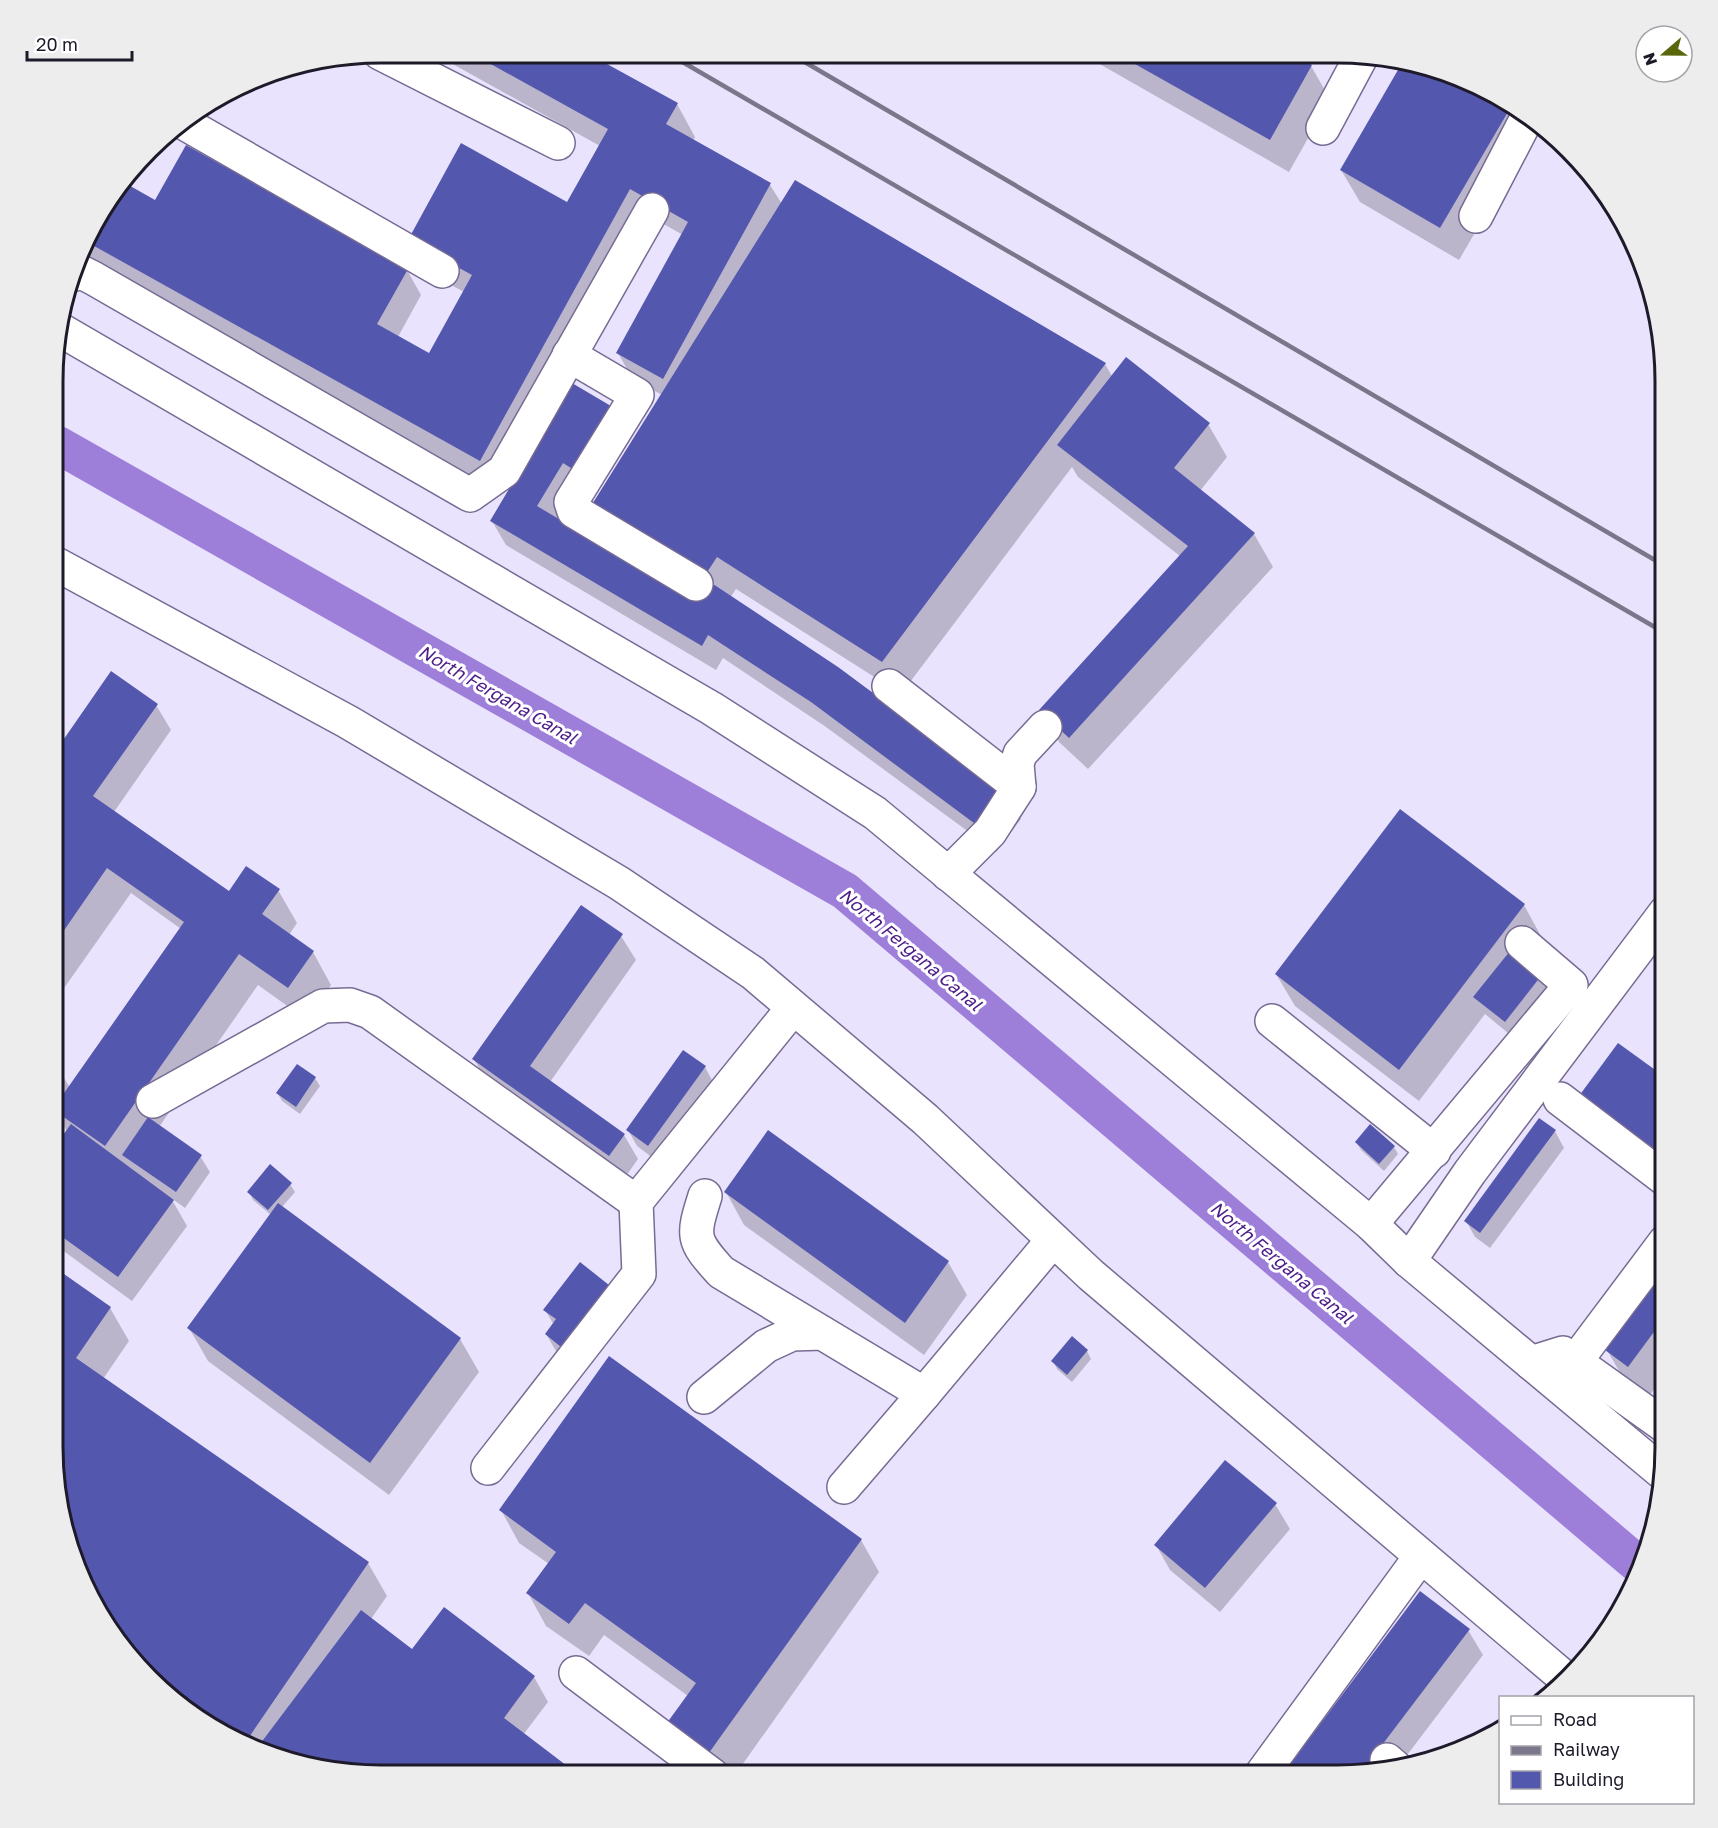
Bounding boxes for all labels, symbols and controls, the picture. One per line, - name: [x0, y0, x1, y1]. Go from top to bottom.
- scale bar: [27, 24, 132, 62]
- north arrow: [1634, 24, 1694, 84]
- text: 20 m: [36, 33, 78, 55]
- text: N: [1638, 50, 1661, 68]
- water label: North Fergana Canal: [415, 640, 582, 749]
- water label: North Fergana Canal: [835, 883, 988, 1016]
- water label: North Fergana Canal: [1206, 1196, 1359, 1329]
- legend: [1499, 1696, 1694, 1804]
- text: Road: [1553, 1708, 1597, 1730]
- text: Railway: [1553, 1738, 1620, 1760]
- text: Building: [1553, 1768, 1624, 1790]

